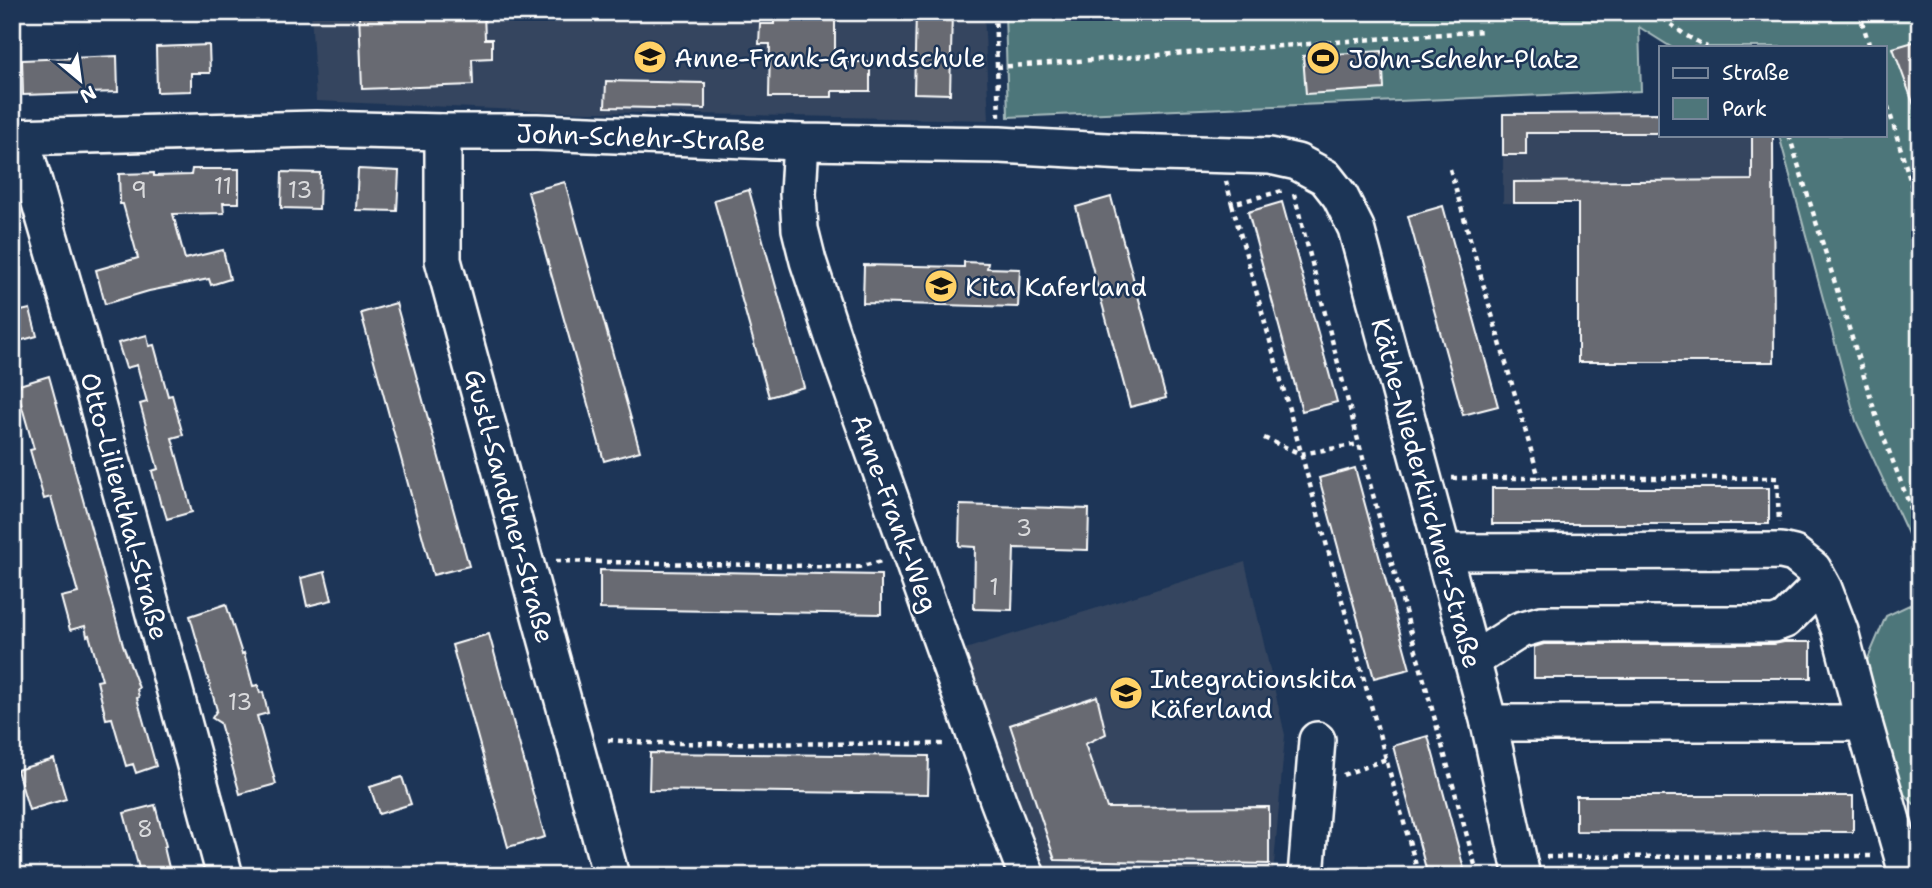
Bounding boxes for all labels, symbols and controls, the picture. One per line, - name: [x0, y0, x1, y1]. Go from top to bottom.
- school or university icon: Anne-Frank-Grundschule: [631, 38, 669, 76]
- sports icon: John-Schehr-Platz: [1304, 39, 1342, 77]
- place label: Anne-Frank-Grundschule: [674, 40, 986, 75]
- place label: John-Schehr-Platz: [1348, 41, 1580, 76]
- north arrow: [46, 46, 116, 116]
- legend: [1659, 46, 1886, 136]
- text: Straße: [1722, 59, 1790, 87]
- text: N: [75, 80, 101, 109]
- text: Park: [1722, 95, 1767, 123]
- street label: John-Schehr-Straße: [516, 115, 766, 159]
- house number: 11: [214, 171, 232, 201]
- house number: 9: [131, 175, 147, 205]
- house number: 13: [288, 175, 312, 205]
- school or university icon: Kita Kaferland: [922, 267, 960, 305]
- place label: Kita Kaferland: [965, 269, 1147, 304]
- street label: Käthe-Niederkirchner-Straße: [1363, 314, 1491, 672]
- street label: Gustl-Sandtner-Straße: [457, 365, 563, 647]
- street label: Otto-Lilienthal-Straße: [72, 368, 178, 644]
- street label: Anne-Frank-Weg: [843, 409, 947, 617]
- house number: 3: [1016, 513, 1032, 543]
- house number: 1: [989, 572, 999, 602]
- place label: Integrationskita Käferland: [1150, 661, 1356, 726]
- school or university icon: Integrationskita Käferland: [1107, 674, 1145, 712]
- house number: 13: [228, 687, 252, 717]
- house number: 8: [137, 814, 153, 844]

